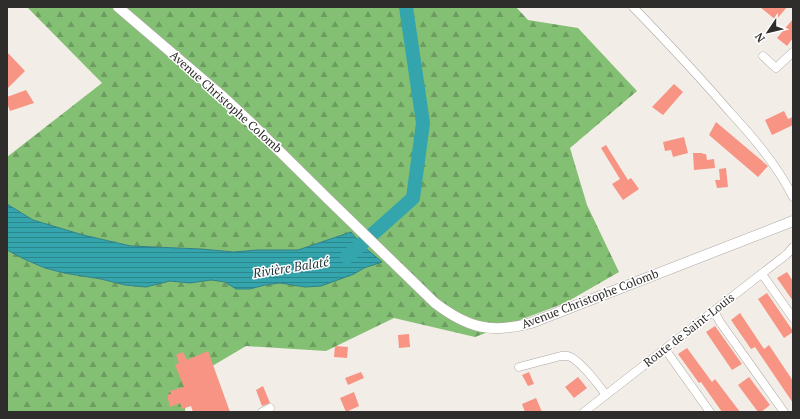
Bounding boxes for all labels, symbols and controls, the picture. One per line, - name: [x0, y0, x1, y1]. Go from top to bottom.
- north arrow: [748, 12, 788, 52]
- text: N: [751, 30, 768, 45]
- street label: Avenue Christophe Colomb: [167, 47, 286, 156]
- water label: Rivière Balaté: [251, 252, 331, 282]
- street label: Avenue Christophe Colomb: [519, 265, 661, 332]
- street label: Route de Saint-Louis: [640, 289, 737, 370]

